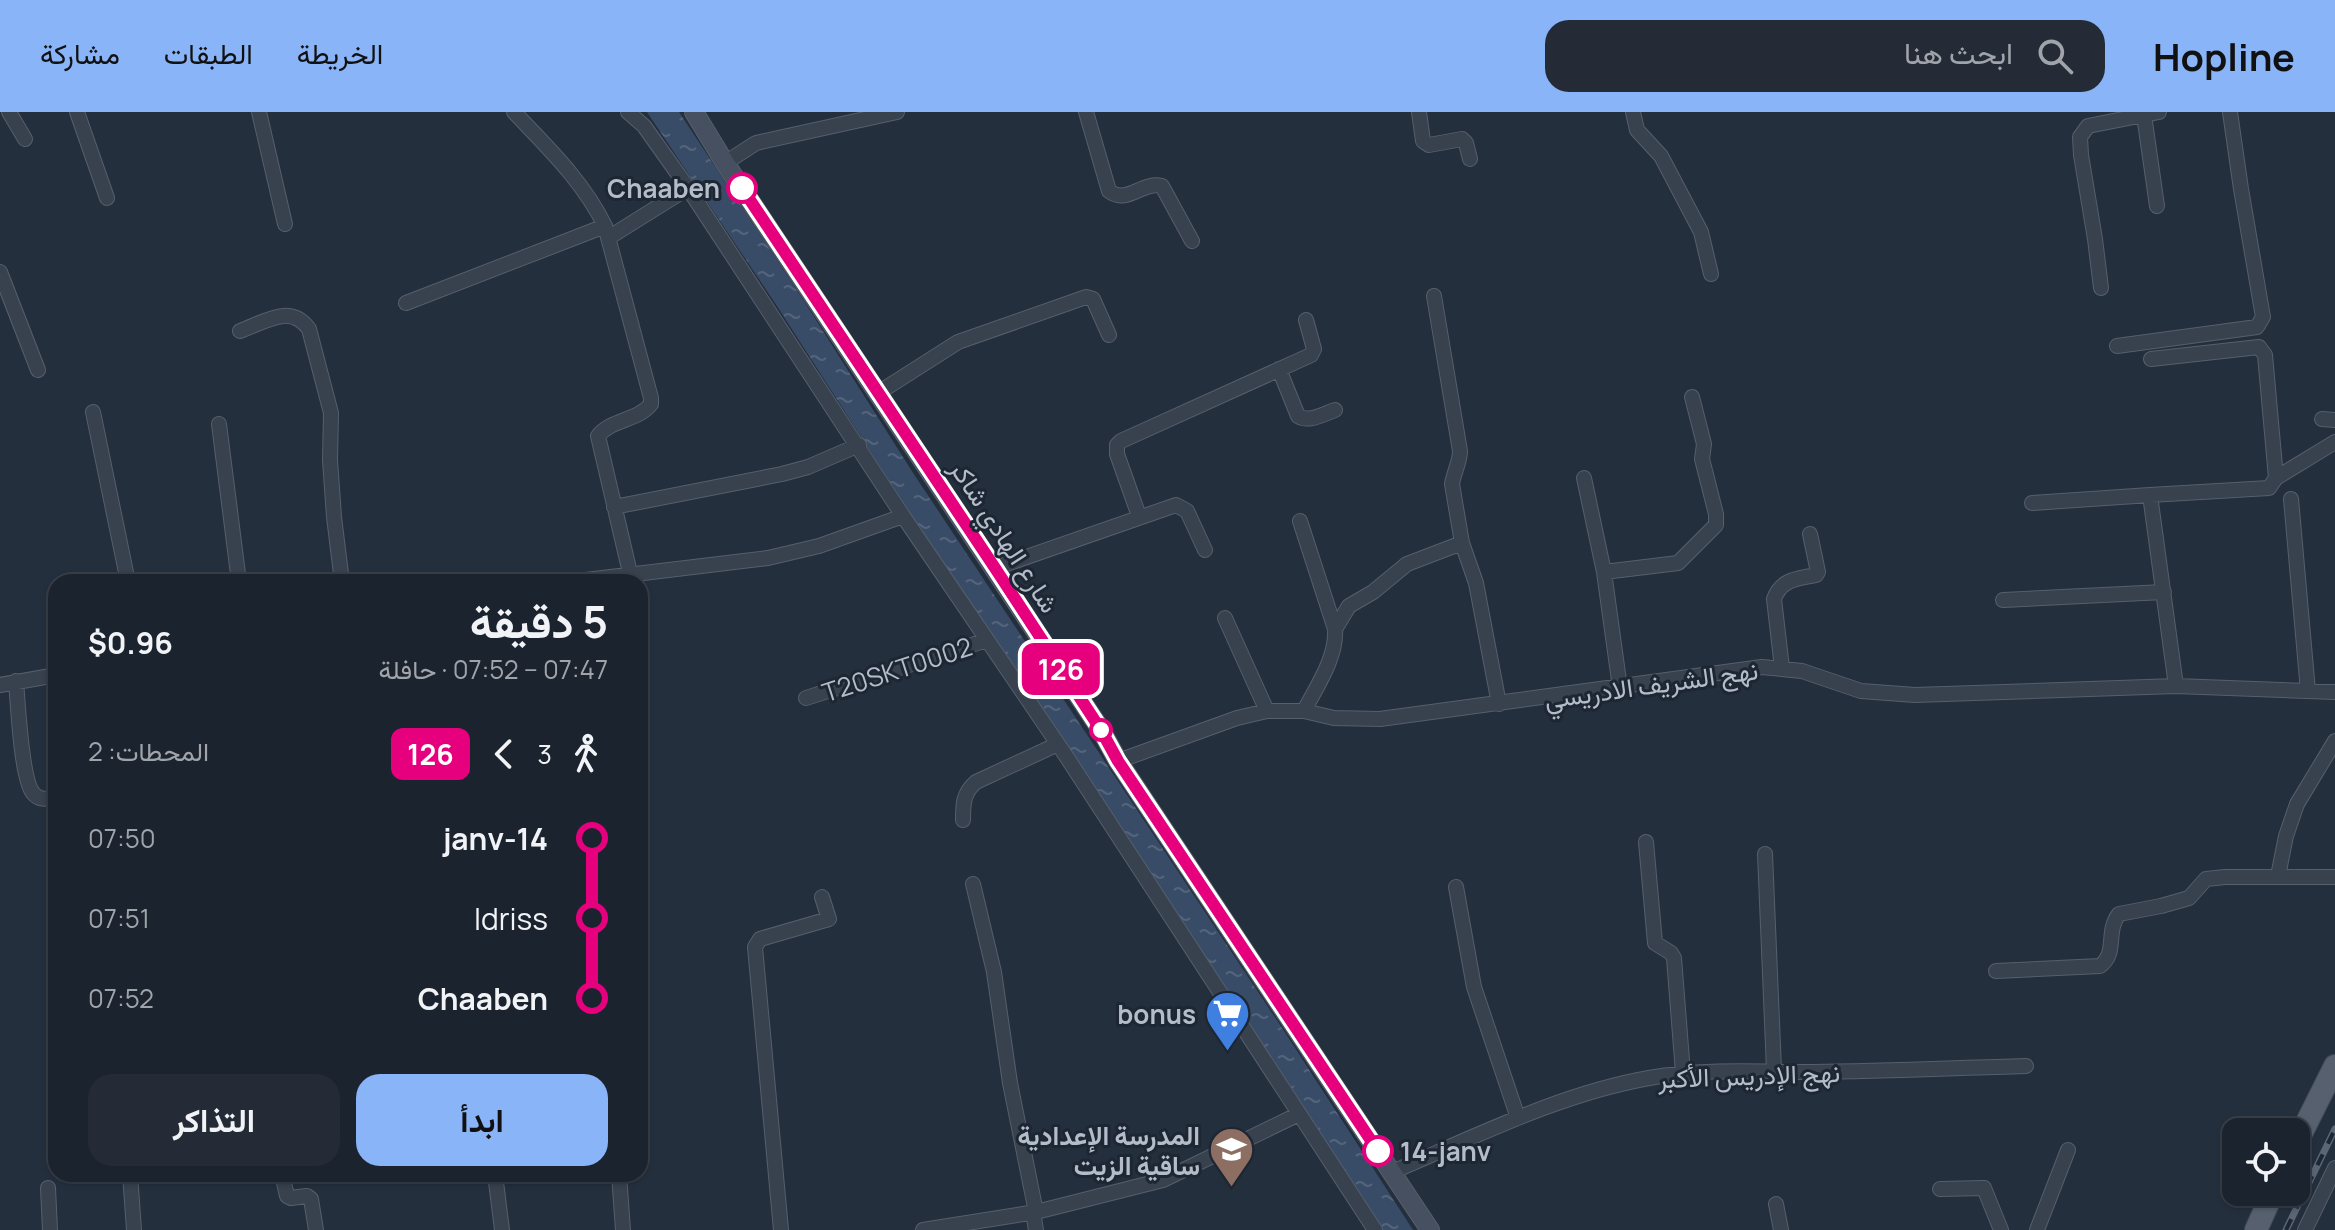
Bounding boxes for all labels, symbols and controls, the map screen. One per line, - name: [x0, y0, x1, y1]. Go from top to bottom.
- search box: [1545, 20, 2105, 92]
- text: Hopline: [2153, 30, 2295, 82]
- text: ابحث هنا: [1904, 32, 2013, 73]
- text: مشاركة: [40, 34, 120, 72]
- text: الطبقات: [164, 34, 253, 72]
- text: الخريطة: [297, 34, 383, 72]
- icon: search: [2033, 34, 2077, 78]
- place label: Chaaben: [607, 170, 720, 206]
- marker: Chaaben: [727, 173, 757, 203]
- street label: شارع الهادي شاكر: [938, 452, 1068, 622]
- text: 5 دقيقة: [470, 591, 608, 651]
- text: $0.96: [88, 622, 173, 663]
- street label: T20SKT0002: [817, 628, 977, 710]
- line badge: 126: [1015, 643, 1107, 695]
- text: 126: [1038, 650, 1084, 688]
- text: 07:47 – 07:52 · حافلة: [379, 651, 608, 687]
- street label: نهج الشريف الادريسي: [1542, 651, 1761, 721]
- unlabelled marker: [1090, 719, 1112, 741]
- icon: back: [482, 732, 526, 776]
- icon: walk: [564, 732, 608, 776]
- text: المحطات: 2: [88, 733, 209, 769]
- text: 126: [407, 735, 454, 773]
- text: 3: [538, 736, 552, 772]
- text: 14-janv: [443, 818, 548, 859]
- text: 07:50: [88, 820, 156, 856]
- text: Idriss: [474, 898, 548, 939]
- text: 07:51: [88, 900, 150, 936]
- text: Chaaben: [418, 978, 548, 1019]
- text: 07:52: [88, 980, 154, 1016]
- supermarket icon: bonus: [1203, 990, 1251, 1053]
- place label: bonus: [1117, 996, 1196, 1032]
- street label: نهج الإدريس الأكبر: [1656, 1054, 1841, 1097]
- button: التذاكر: [88, 1074, 340, 1166]
- button: ابدأ: [356, 1074, 608, 1166]
- place label: المدرسة الإعدادية ساقية الزيت: [1017, 1117, 1200, 1183]
- map controls: [2222, 1118, 2310, 1206]
- button: locate: [2222, 1118, 2310, 1206]
- school or university icon: المدرسة الإعدادية ساقية الزيت: [1207, 1126, 1255, 1189]
- place label: 14-janv: [1400, 1133, 1491, 1169]
- marker: 14-janv: [1363, 1136, 1393, 1166]

